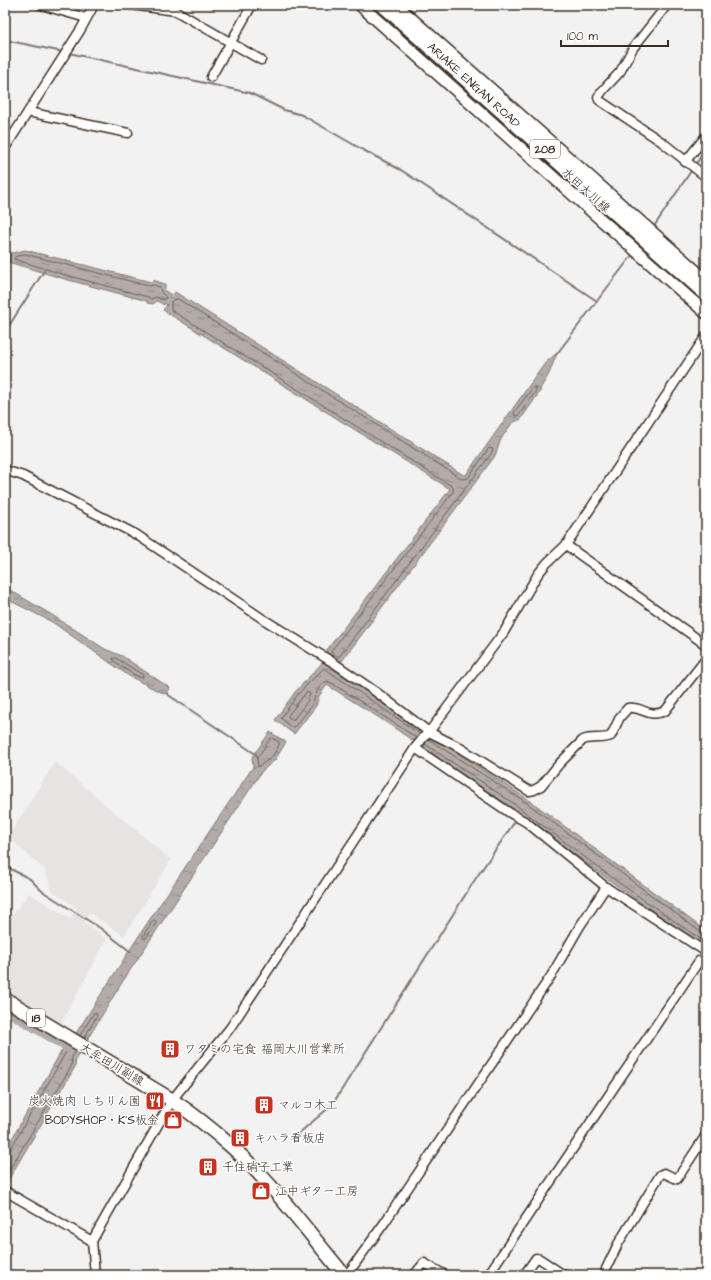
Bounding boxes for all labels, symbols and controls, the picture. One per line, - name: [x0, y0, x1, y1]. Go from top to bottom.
- scale bar: [561, 22, 668, 48]
- text: 100 m: [567, 28, 598, 45]
- street label: ARIAKE ENGAN ROAD: [423, 39, 524, 132]
- road number: 208: [530, 140, 560, 158]
- street label: 水田大川線: [558, 164, 614, 217]
- road number: 18: [27, 1009, 45, 1027]
- building icon: ワタミの宅食 福岡大川営業所: [159, 1038, 181, 1060]
- street label: 大牟田川副線: [76, 1039, 147, 1090]
- place label: ワタミの宅食 福岡大川営業所: [184, 1041, 345, 1058]
- restaurant icon: 炭火焼肉 しちりん園: [144, 1090, 166, 1112]
- place label: 炭火焼肉 しちりん園: [28, 1093, 141, 1110]
- building icon: マルコ木工: [253, 1094, 275, 1116]
- place label: マルコ木工: [278, 1097, 338, 1114]
- shop icon: BODYSHOP・K’S板金: [162, 1109, 184, 1131]
- place label: BODYSHOP・K’S板金: [45, 1112, 159, 1129]
- building icon: キハラ看板店: [229, 1127, 251, 1149]
- place label: キハラ看板店: [254, 1130, 326, 1147]
- building icon: 千住硝子工業: [197, 1156, 219, 1178]
- place label: 千住硝子工業: [222, 1159, 294, 1176]
- shop icon: 江中ギター工房: [250, 1180, 272, 1202]
- place label: 江中ギター工房: [275, 1183, 359, 1200]

